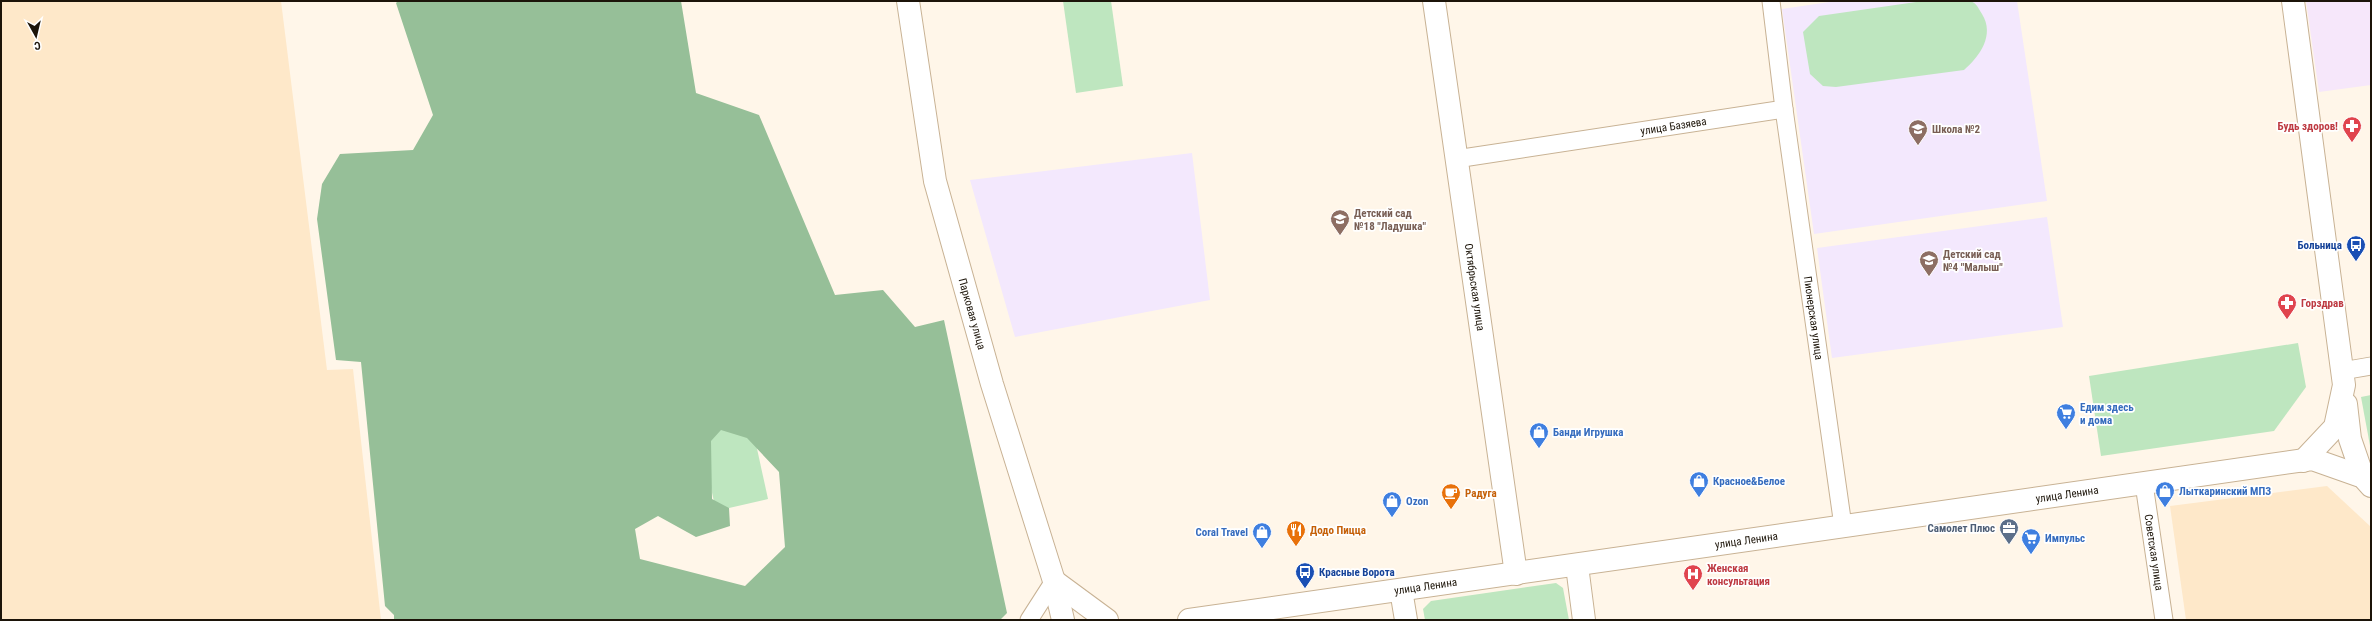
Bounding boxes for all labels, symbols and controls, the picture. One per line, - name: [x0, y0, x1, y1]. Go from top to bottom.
- north arrow: [16, 16, 56, 56]
- text: С: [33, 39, 41, 52]
- street label: улица Базяева: [1640, 114, 1707, 137]
- pharmacy icon: Будь здоров!: [2341, 115, 2363, 143]
- school or university icon: Школа №2: [1907, 118, 1929, 146]
- place label: Будь здоров!: [2277, 120, 2338, 133]
- place label: Школа №2: [1932, 123, 1981, 136]
- place label: Детский сад №18 "Ладушка": [1354, 207, 1426, 233]
- school or university icon: Детский сад №18 "Ладушка": [1329, 208, 1351, 236]
- bus stop icon: Больница: [2345, 234, 2367, 262]
- place label: Больница: [2298, 239, 2342, 252]
- street label: Октябрьская улица: [1462, 243, 1488, 332]
- place label: Детский сад №4 "Малыш": [1943, 248, 2003, 274]
- school or university icon: Детский сад №4 "Малыш": [1918, 249, 1940, 277]
- street label: Пионерская улица: [1801, 275, 1826, 361]
- street label: Парковая улица: [956, 277, 989, 351]
- pharmacy icon: Горздрав: [2276, 292, 2298, 320]
- place label: Горздрав: [2301, 297, 2344, 310]
- place label: Едим здесь и дома: [2080, 401, 2134, 427]
- supermarket icon: Едим здесь и дома: [2055, 402, 2077, 430]
- shop icon: Банди Игрушка: [1528, 421, 1550, 449]
- place label: Банди Игрушка: [1553, 426, 1624, 439]
- shop icon: Красное&Белое: [1688, 470, 1710, 498]
- place label: Красное&Белое: [1713, 475, 1785, 488]
- shop icon: Лыткаринский МПЗ: [2154, 480, 2176, 508]
- cafe icon: Радуга: [1440, 482, 1462, 510]
- street label: улица Ленина: [2035, 483, 2099, 505]
- place label: Лыткаринский МПЗ: [2179, 485, 2271, 498]
- place label: Радуга: [1465, 487, 1497, 500]
- shop icon: Ozon: [1381, 490, 1403, 518]
- place label: Ozon: [1406, 495, 1428, 508]
- street label: Советская улица: [2142, 513, 2166, 591]
- office icon: Самолет Плюс: [1998, 517, 2020, 545]
- restaurant icon: Додо Пицца: [1285, 519, 1307, 547]
- shop icon: Coral Travel: [1251, 521, 1273, 549]
- place label: Самолет Плюс: [1928, 522, 1995, 535]
- place label: Додо Пицца: [1310, 524, 1366, 537]
- place label: Coral Travel: [1196, 526, 1248, 539]
- supermarket icon: Импульс: [2020, 527, 2042, 555]
- street label: улица Ленина: [1714, 529, 1779, 551]
- place label: Импульс: [2045, 532, 2085, 545]
- bus stop icon: Красные Ворота: [1294, 561, 1316, 589]
- place label: Женская консультация: [1707, 562, 1770, 588]
- hospital icon: Женская консультация: [1682, 563, 1704, 591]
- place label: Красные Ворота: [1319, 566, 1395, 579]
- street label: улица Ленина: [1393, 575, 1458, 597]

